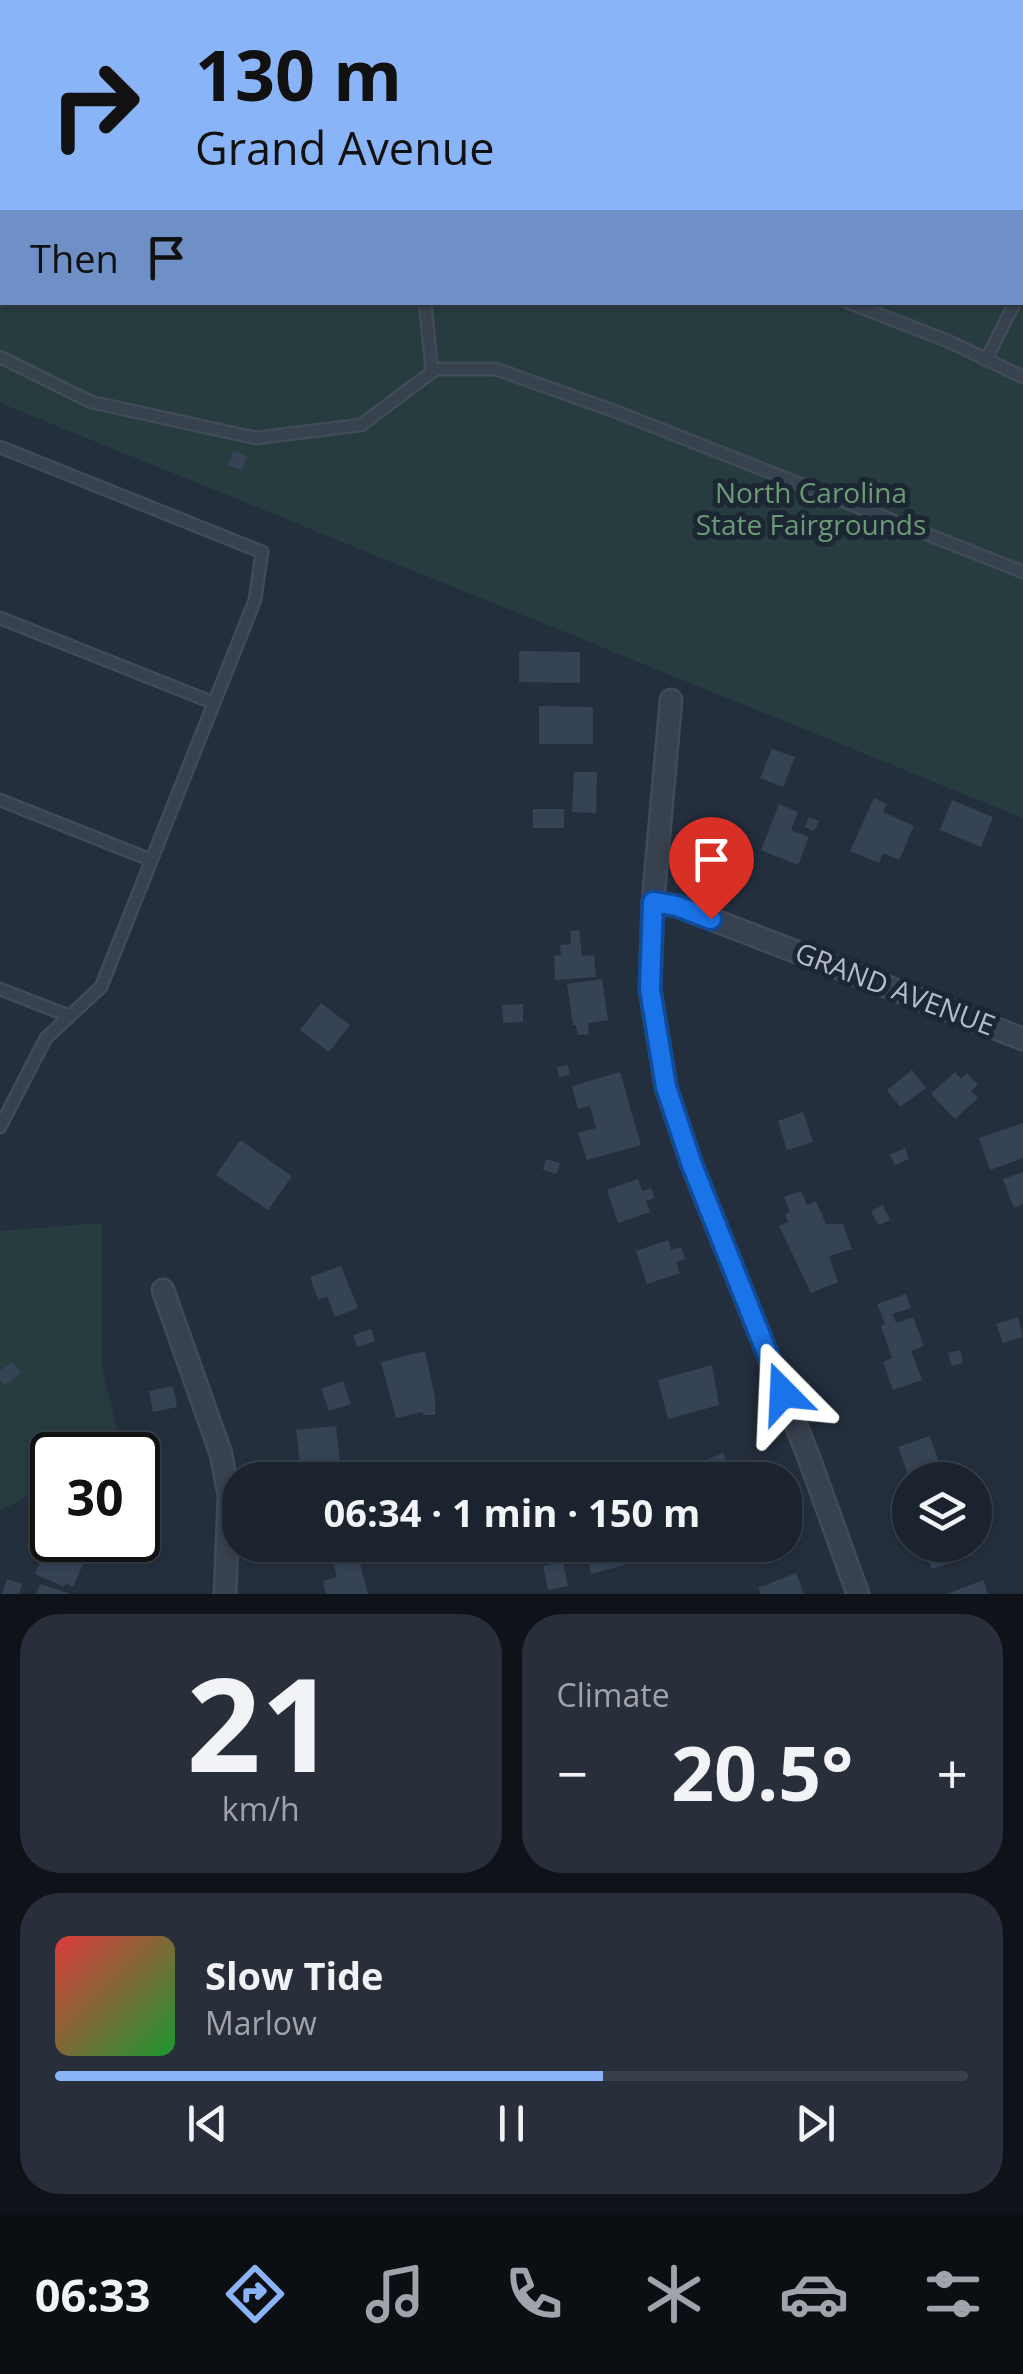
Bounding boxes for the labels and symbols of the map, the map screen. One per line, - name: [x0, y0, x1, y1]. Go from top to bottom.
- park label: North Carolina State Fairgrounds: [696, 473, 926, 543]
- pin: [669, 817, 754, 920]
- street label: GRAND AVENUE: [790, 933, 1001, 1044]
- position arrow: [731, 1341, 835, 1445]
- speed limit sign: 30: [30, 1432, 160, 1562]

